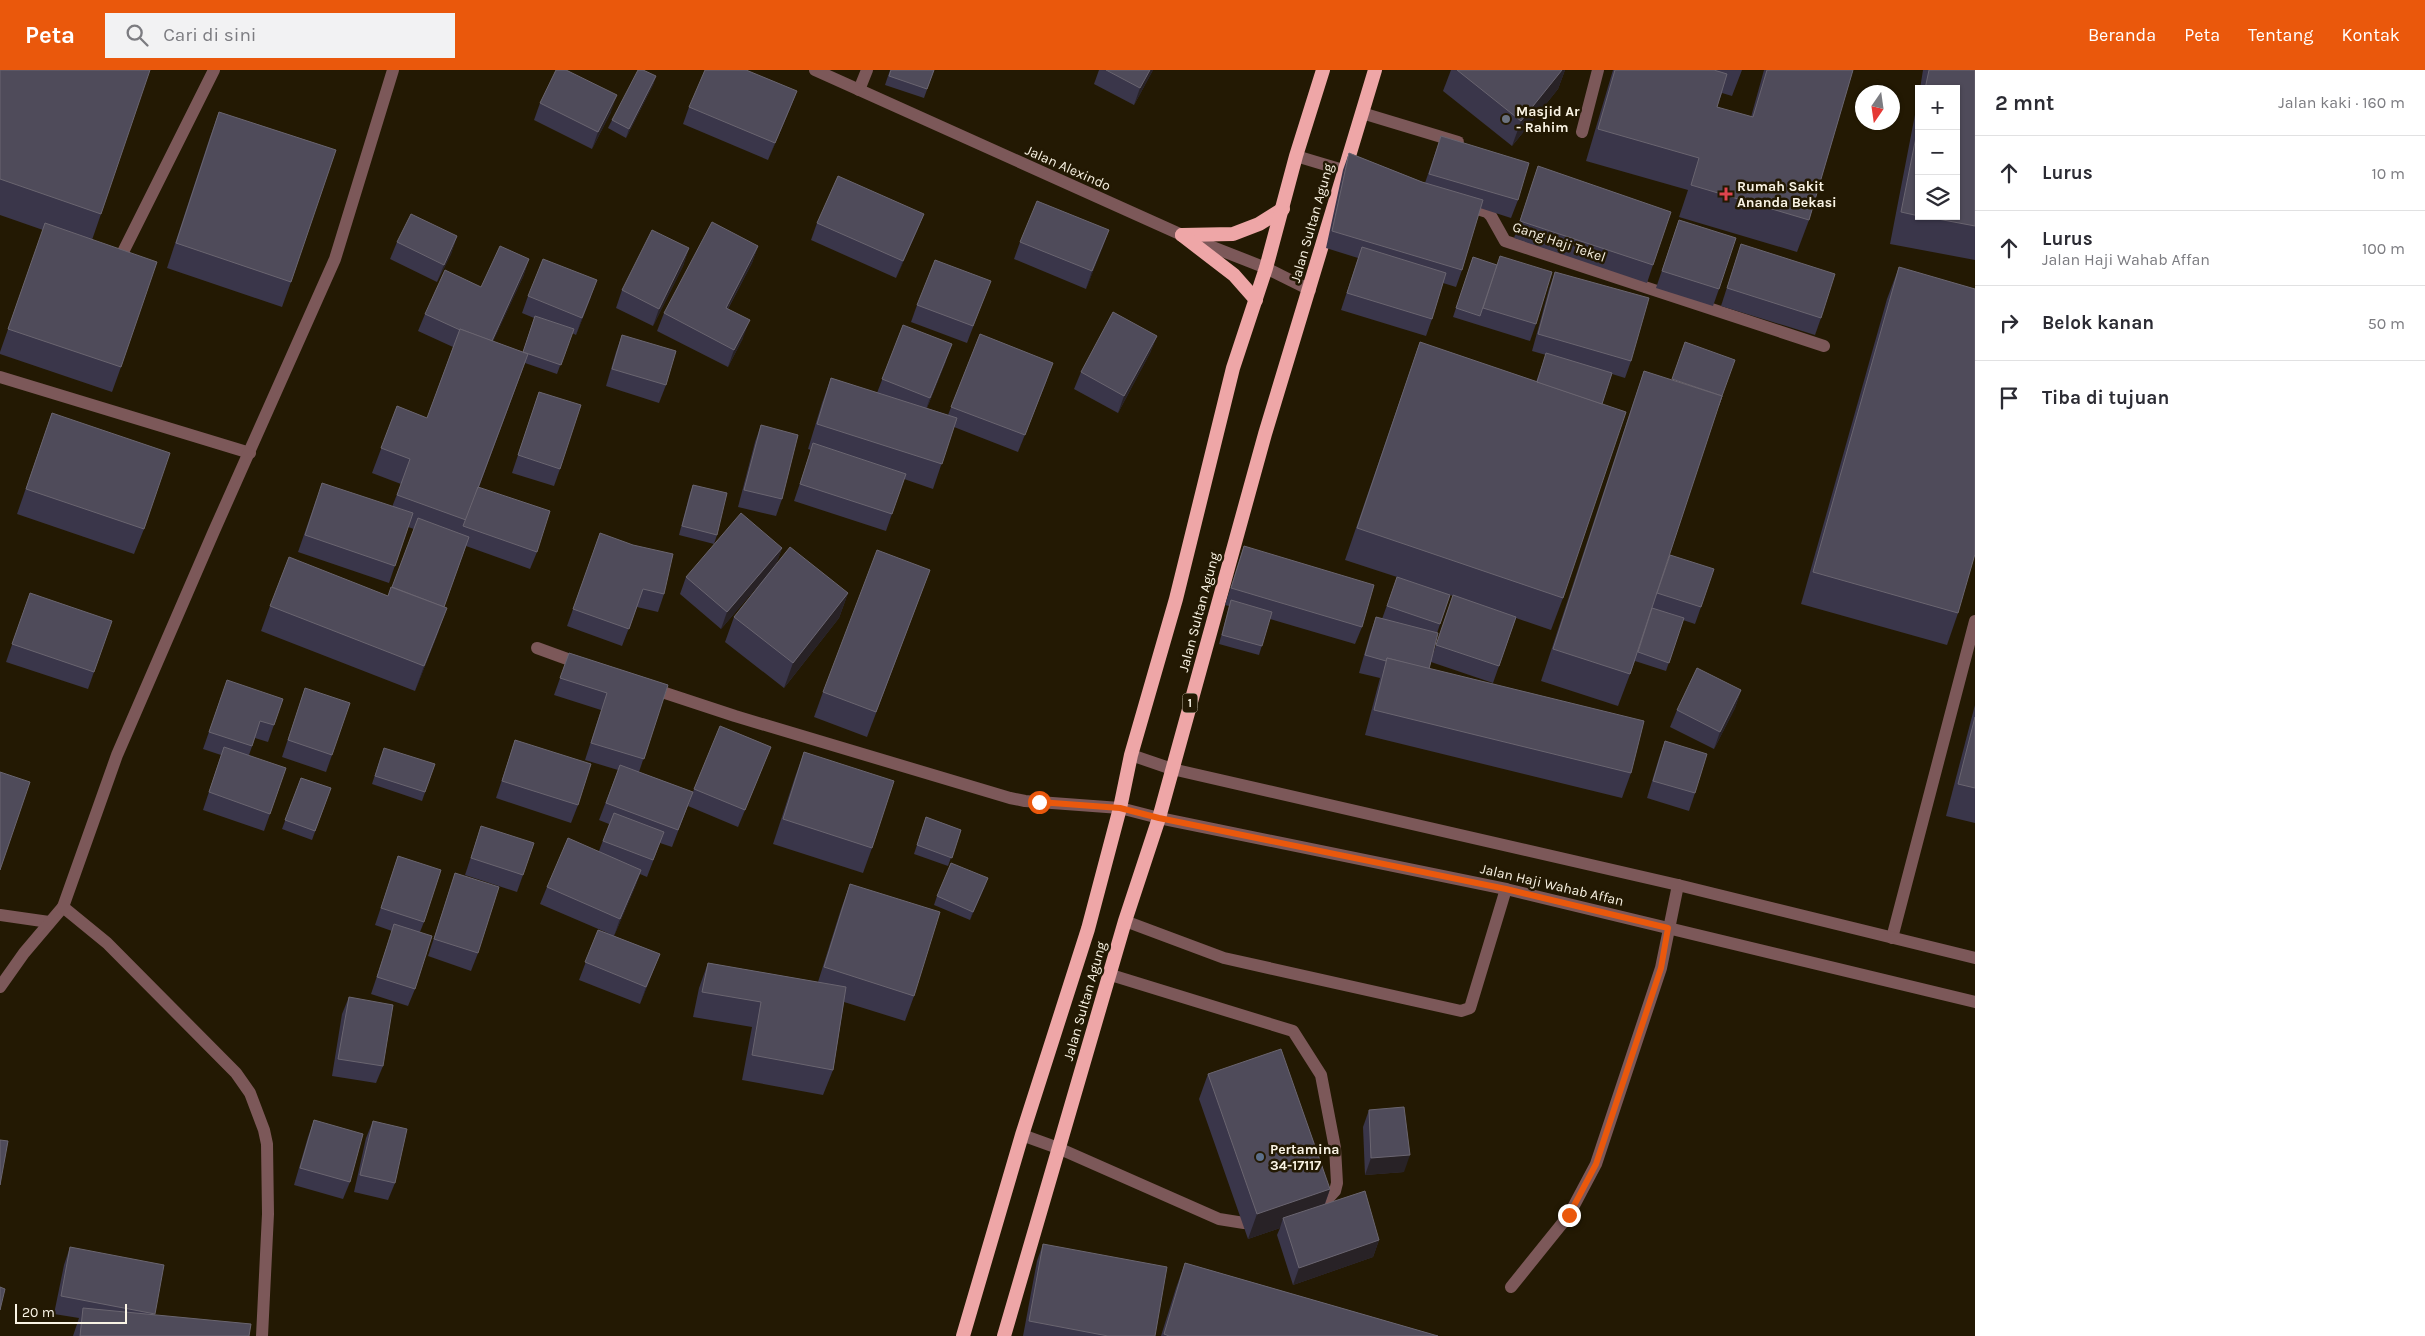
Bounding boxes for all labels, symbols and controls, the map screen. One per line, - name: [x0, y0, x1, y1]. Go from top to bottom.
- search box: [105, 13, 455, 58]
- text: Peta: [25, 21, 75, 49]
- icon: search: [123, 21, 151, 49]
- text: Cari di sini: [163, 24, 257, 46]
- text: Beranda: [2088, 24, 2156, 46]
- text: Peta: [2184, 24, 2220, 46]
- text: Tentang: [2248, 24, 2314, 46]
- text: Kontak: [2342, 24, 2400, 46]
- north arrow: [1855, 85, 1900, 130]
- map controls: [1915, 85, 1960, 220]
- button: +: [1915, 85, 1960, 130]
- text: 2 mnt: [1995, 91, 2054, 115]
- text: Jalan kaki · 160 m: [2278, 93, 2405, 112]
- place label: Masjid Ar - Rahim: [1516, 103, 1580, 136]
- marker: Masjid Ar - Rahim: [1500, 113, 1512, 125]
- button: −: [1915, 130, 1960, 175]
- street label: Jalan Alexindo: [1023, 142, 1113, 194]
- icon: ahead: [1995, 159, 2023, 187]
- street label: Jalan Sultan Agung: [1287, 161, 1337, 285]
- text: Lurus: [2042, 162, 2093, 184]
- text: 10 m: [2371, 164, 2405, 183]
- button: layers: [1915, 175, 1960, 220]
- place label: Rumah Sakit Ananda Bekasi: [1737, 178, 1837, 211]
- marker: Rumah Sakit Ananda Bekasi: [1719, 187, 1733, 201]
- street label: Gang Haji Tekel: [1510, 218, 1608, 266]
- text: Lurus: [2042, 228, 2093, 250]
- icon: ahead: [1995, 234, 2023, 262]
- text: 100 m: [2362, 239, 2405, 258]
- text: Jalan Haji Wahab Affan: [2042, 250, 2210, 269]
- icon: right: [1995, 309, 2023, 337]
- text: Belok kanan: [2042, 312, 2154, 334]
- text: 50 m: [2368, 314, 2405, 333]
- icon: arrive: [1995, 384, 2023, 412]
- text: Tiba di tujuan: [2042, 387, 2169, 409]
- street label: Jalan Sultan Agung: [1175, 550, 1223, 674]
- road number: 1: [1182, 694, 1198, 712]
- route start: [1028, 791, 1051, 814]
- street label: Jalan Haji Wahab Affan: [1479, 860, 1625, 910]
- street label: Jalan Sultan Agung: [1060, 939, 1110, 1063]
- place label: Pertamina 34-17117: [1270, 1141, 1340, 1174]
- marker: Pertamina 34-17117: [1254, 1151, 1266, 1163]
- route end: [1558, 1204, 1581, 1227]
- scale bar: [15, 1301, 128, 1324]
- text: 20 m: [22, 1304, 55, 1321]

